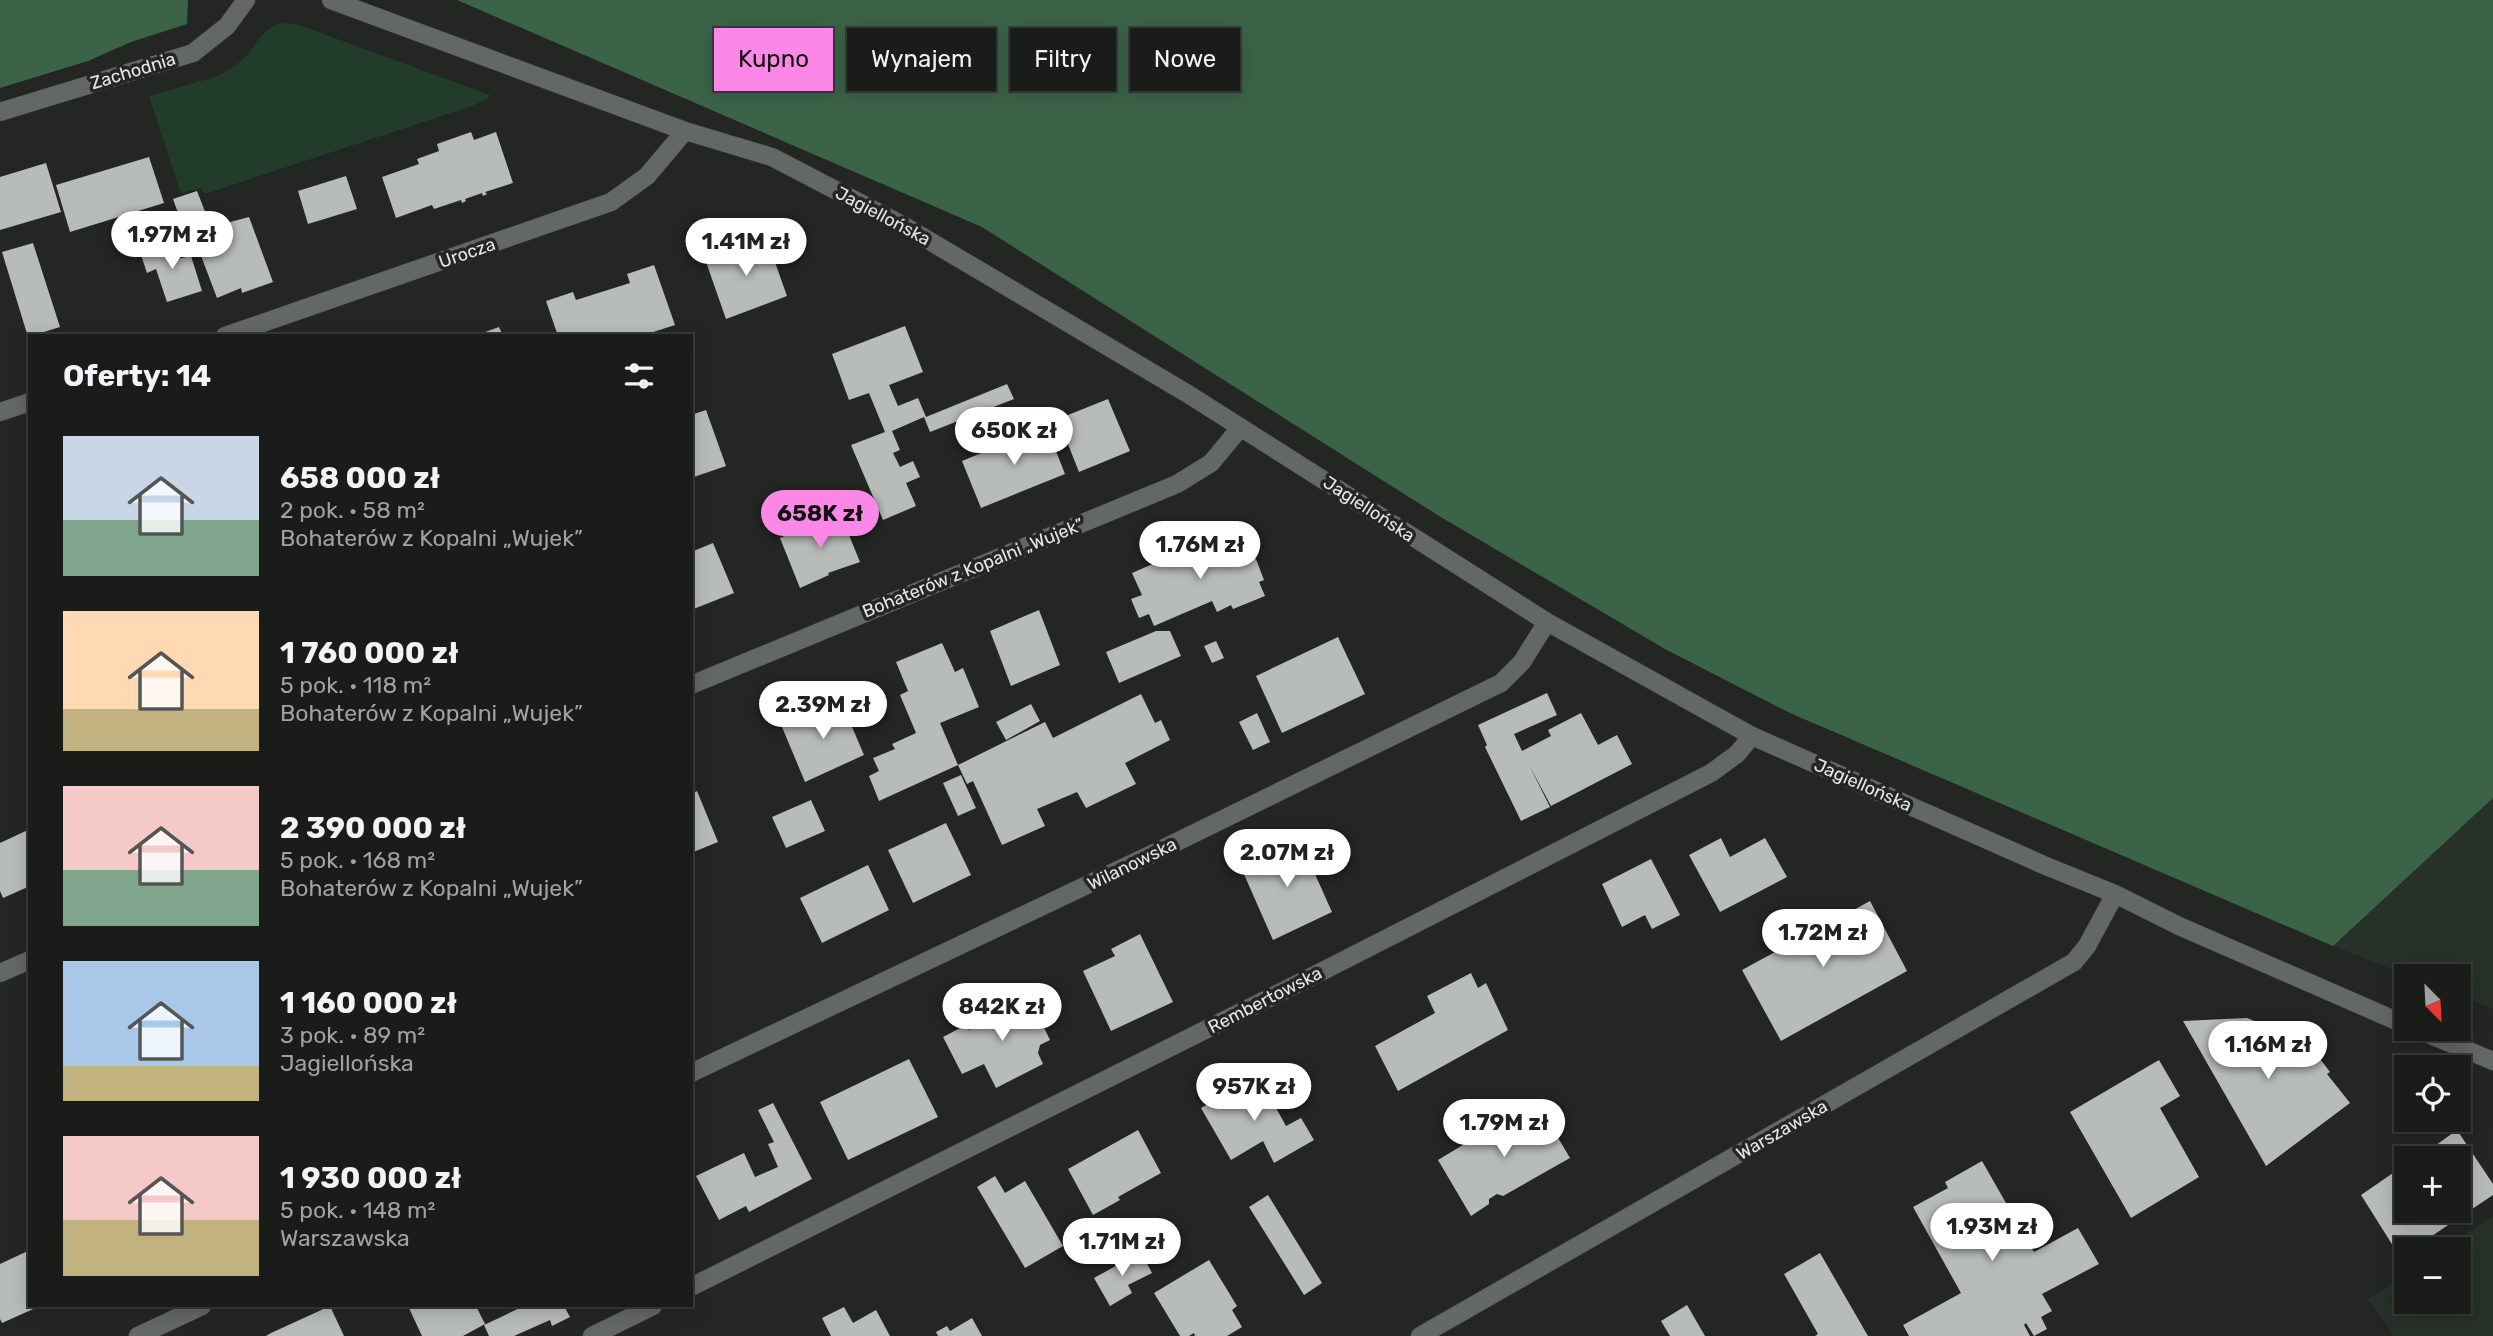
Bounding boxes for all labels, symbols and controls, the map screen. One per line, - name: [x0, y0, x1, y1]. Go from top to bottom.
- chip: Kupno: [714, 28, 833, 91]
- chip: Wynajem: [847, 28, 996, 91]
- chip: Filtry: [1010, 28, 1116, 91]
- chip: Nowe: [1130, 28, 1240, 91]
- street label: Zachodnia: [88, 48, 178, 94]
- street label: Jagiellońska: [832, 182, 934, 250]
- pin: 1.97M zł: [100, 212, 244, 271]
- pin: 1.41M zł: [674, 218, 818, 278]
- text: 1.97M zł: [127, 220, 217, 248]
- text: 1.41M zł: [702, 227, 790, 255]
- street label: Urocza: [436, 233, 498, 273]
- icon: filters: [620, 357, 658, 395]
- text: Oferty: 14: [63, 358, 211, 394]
- pin: 650K zł: [949, 407, 1079, 467]
- text: 650K zł: [971, 416, 1057, 444]
- text: 658 000 zł: [280, 460, 440, 496]
- icon: home: [119, 464, 203, 548]
- street label: Jagiellońska: [1319, 471, 1419, 547]
- pin: 658K zł: [755, 490, 885, 550]
- text: 2 pok. · 58 m²: [280, 496, 425, 524]
- text: 658K zł: [777, 499, 863, 527]
- street label: Bohaterów z Kopalni „Wujek”: [859, 513, 1087, 623]
- pin: 1.76M zł: [1128, 522, 1272, 581]
- text: Bohaterów z Kopalni „Wujek”: [280, 524, 583, 552]
- text: 1.76M zł: [1155, 530, 1245, 558]
- text: 1 760 000 zł: [280, 635, 459, 671]
- icon: home: [119, 639, 203, 723]
- text: 5 pok. · 118 m²: [280, 671, 431, 699]
- pin: 2.39M zł: [751, 682, 895, 741]
- text: 2.39M zł: [775, 690, 871, 718]
- text: Bohaterów z Kopalni „Wujek”: [280, 699, 583, 727]
- street label: Jagiellońska: [1811, 754, 1915, 816]
- text: 2 390 000 zł: [280, 810, 466, 846]
- icon: home: [119, 814, 203, 898]
- pin: 2.07M zł: [1215, 830, 1359, 889]
- street label: Wilanowska: [1084, 833, 1180, 895]
- text: 2.07M zł: [1240, 838, 1334, 866]
- text: 5 pok. · 168 m²: [280, 846, 435, 874]
- text: Bohaterów z Kopalni „Wujek”: [280, 874, 583, 902]
- pin: 1.72M zł: [1751, 909, 1895, 969]
- text: 1.72M zł: [1778, 918, 1868, 946]
- street label: Rembertowska: [1204, 962, 1326, 1038]
- north arrow: [2394, 964, 2471, 1041]
- map controls: [2394, 964, 2471, 1314]
- pin: 842K zł: [937, 984, 1067, 1043]
- text: 1 160 000 zł: [280, 985, 457, 1021]
- icon: home: [119, 989, 203, 1073]
- text: 842K zł: [959, 992, 1045, 1020]
- text: 3 pok. · 89 m²: [280, 1021, 425, 1049]
- pin: 1.16M zł: [2196, 1021, 2340, 1081]
- text: 1.16M zł: [2224, 1030, 2312, 1058]
- text: Jagiellońska: [280, 1049, 414, 1077]
- button: locate: [2394, 1055, 2471, 1132]
- pin: 957K zł: [1189, 1064, 1319, 1123]
- text: 957K zł: [1212, 1072, 1296, 1100]
- street label: Warszawska: [1733, 1095, 1831, 1165]
- pin: 1.79M zł: [1432, 1100, 1576, 1159]
- text: 1.79M zł: [1459, 1108, 1549, 1136]
- button: +: [2394, 1146, 2471, 1223]
- text: 1 930 000 zł: [280, 1160, 461, 1196]
- icon: home: [119, 1164, 203, 1248]
- text: 5 pok. · 148 m²: [280, 1196, 435, 1224]
- pin: 1.93M zł: [1920, 1204, 2064, 1263]
- text: 1.93M zł: [1946, 1212, 2038, 1240]
- pin: 1.71M zł: [1050, 1218, 1194, 1278]
- text: Warszawska: [280, 1224, 410, 1252]
- text: 1.71M zł: [1079, 1227, 1165, 1255]
- button: −: [2394, 1237, 2471, 1314]

